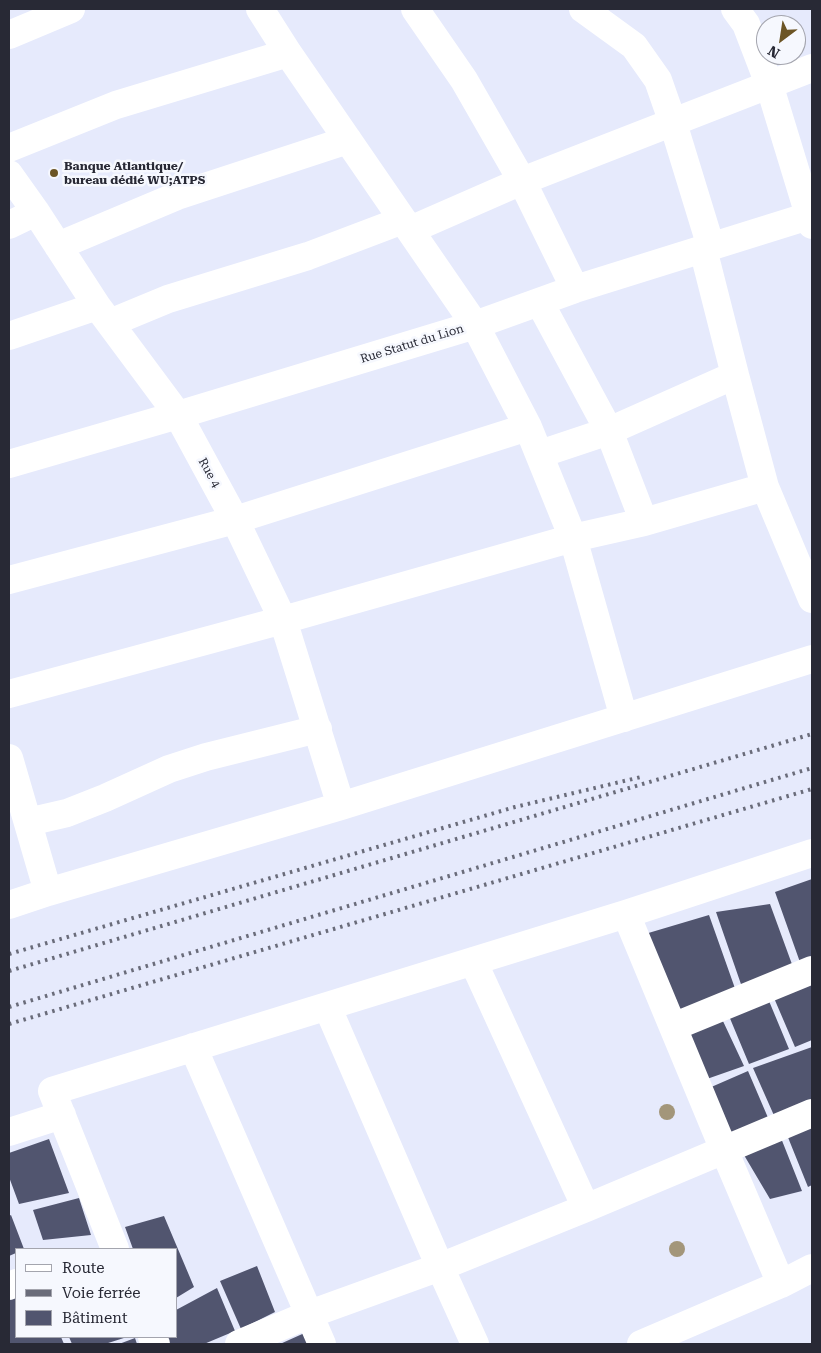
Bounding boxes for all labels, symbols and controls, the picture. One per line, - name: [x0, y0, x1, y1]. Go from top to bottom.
- north arrow: [756, 15, 806, 65]
- text: N: [765, 42, 783, 62]
- place label: Banque Atlantique/ bureau dédié WU;ATPS: [64, 159, 205, 187]
- marker: Banque Atlantique/ bureau dédié WU;ATPS: [48, 167, 60, 179]
- street label: Rue Statut du Lion: [359, 321, 465, 367]
- street label: Rue 4: [195, 456, 223, 490]
- legend: [15, 1248, 178, 1338]
- text: Route: [62, 1259, 104, 1277]
- text: Voie ferrée: [62, 1284, 140, 1302]
- text: Bâtiment: [62, 1309, 128, 1327]

